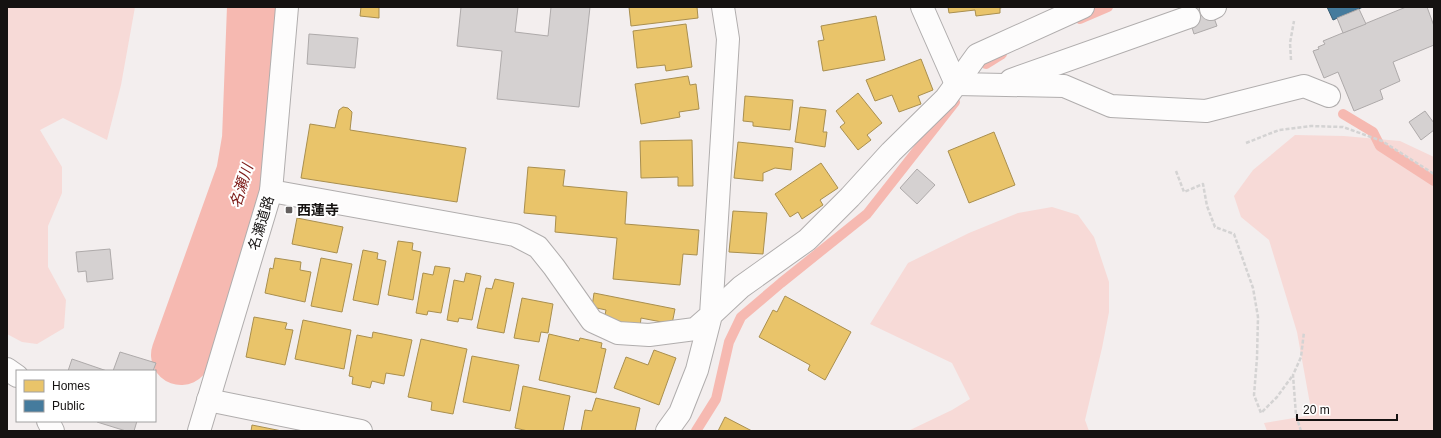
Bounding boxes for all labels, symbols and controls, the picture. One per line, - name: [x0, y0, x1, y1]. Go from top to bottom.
- water label: 名瀬川: [226, 160, 256, 210]
- street label: 名瀬道路: [245, 194, 277, 252]
- place label: 西蓮寺: [297, 202, 339, 218]
- marker: 西蓮寺: [284, 205, 294, 215]
- legend: [16, 370, 156, 422]
- text: Homes: [52, 379, 90, 393]
- scale bar: [1297, 396, 1397, 422]
- text: Public: [52, 399, 85, 413]
- text: 20 m: [1303, 403, 1330, 417]

